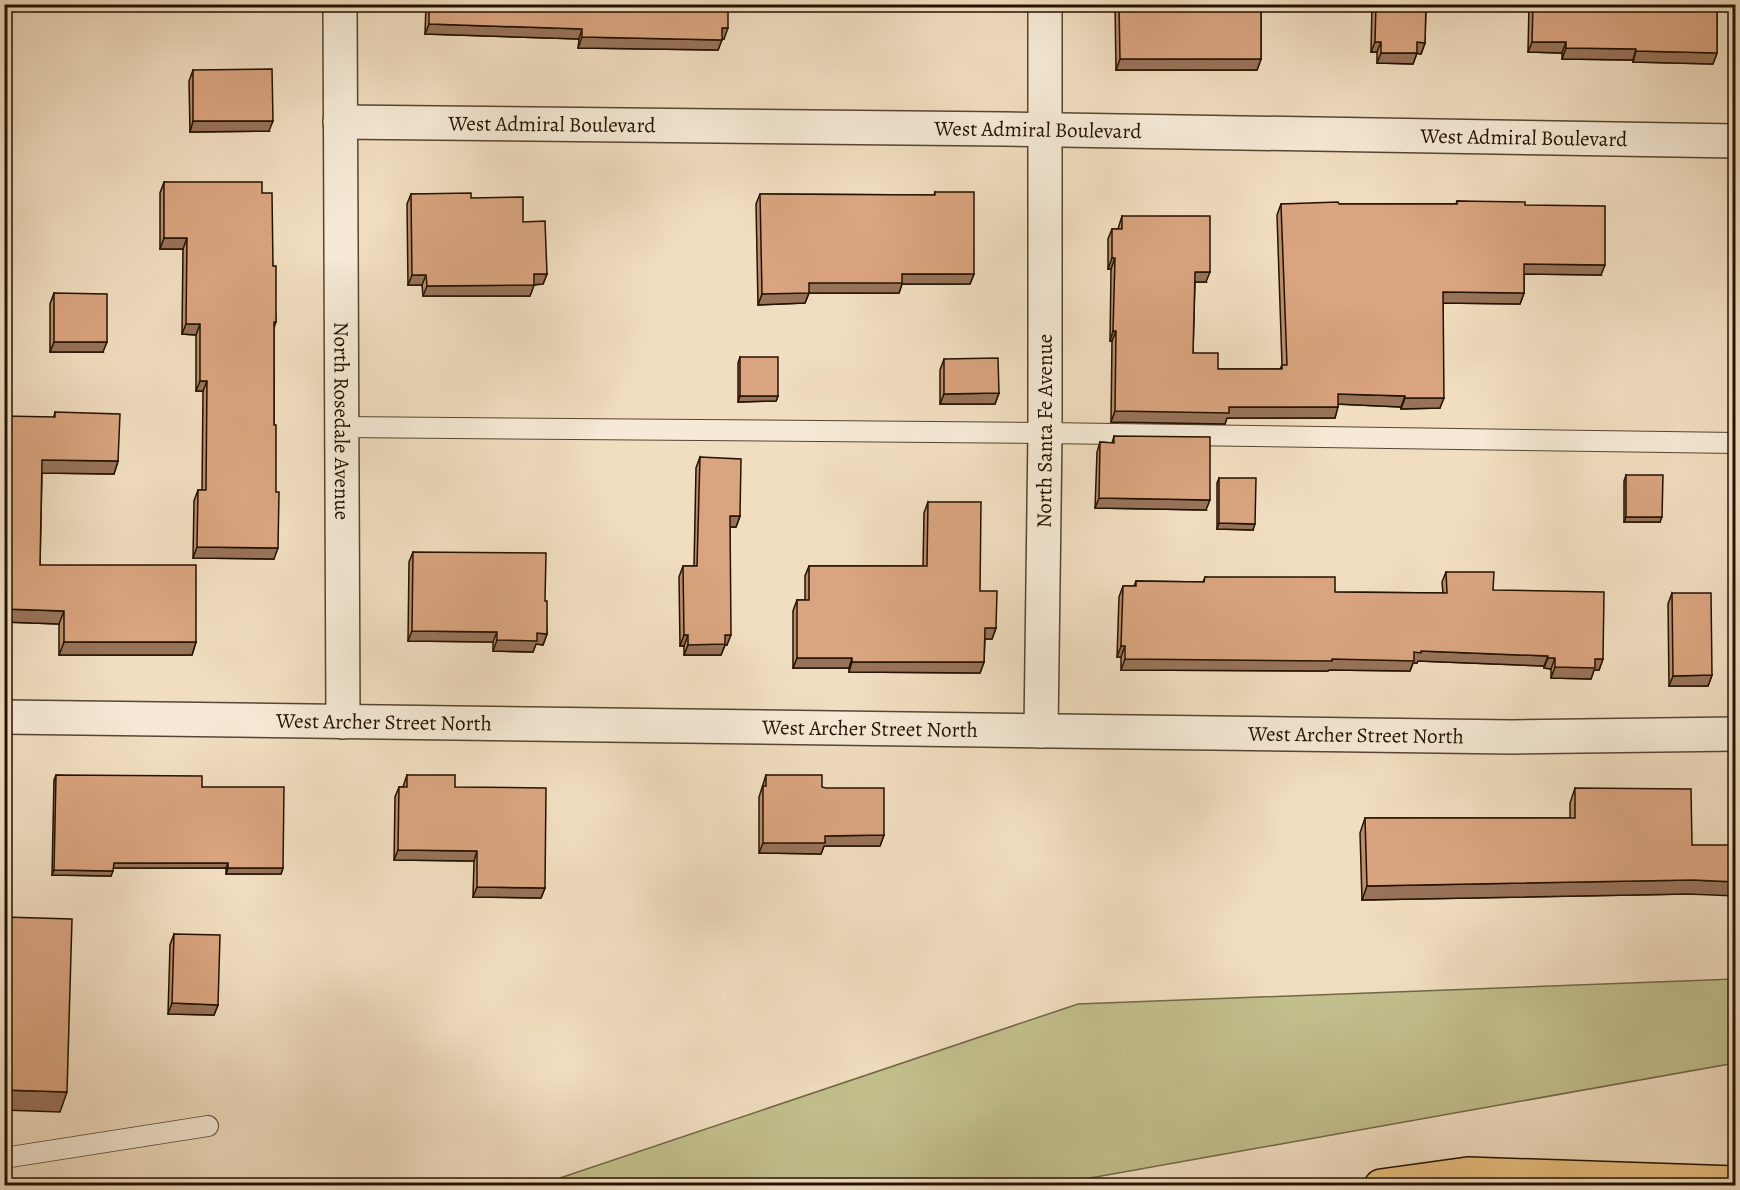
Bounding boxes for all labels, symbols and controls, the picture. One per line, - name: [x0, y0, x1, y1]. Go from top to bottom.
- street label: West Admiral Boulevard: [447, 109, 656, 139]
- street label: West Admiral Boulevard: [933, 114, 1143, 145]
- street label: West Admiral Boulevard: [1419, 122, 1628, 153]
- street label: North Rosedale Avenue: [327, 322, 356, 520]
- street label: North Santa Fe Avenue: [1030, 334, 1059, 528]
- street label: West Archer Street North: [275, 707, 492, 737]
- street label: West Archer Street North: [761, 713, 978, 744]
- street label: West Archer Street North: [1247, 719, 1464, 750]

